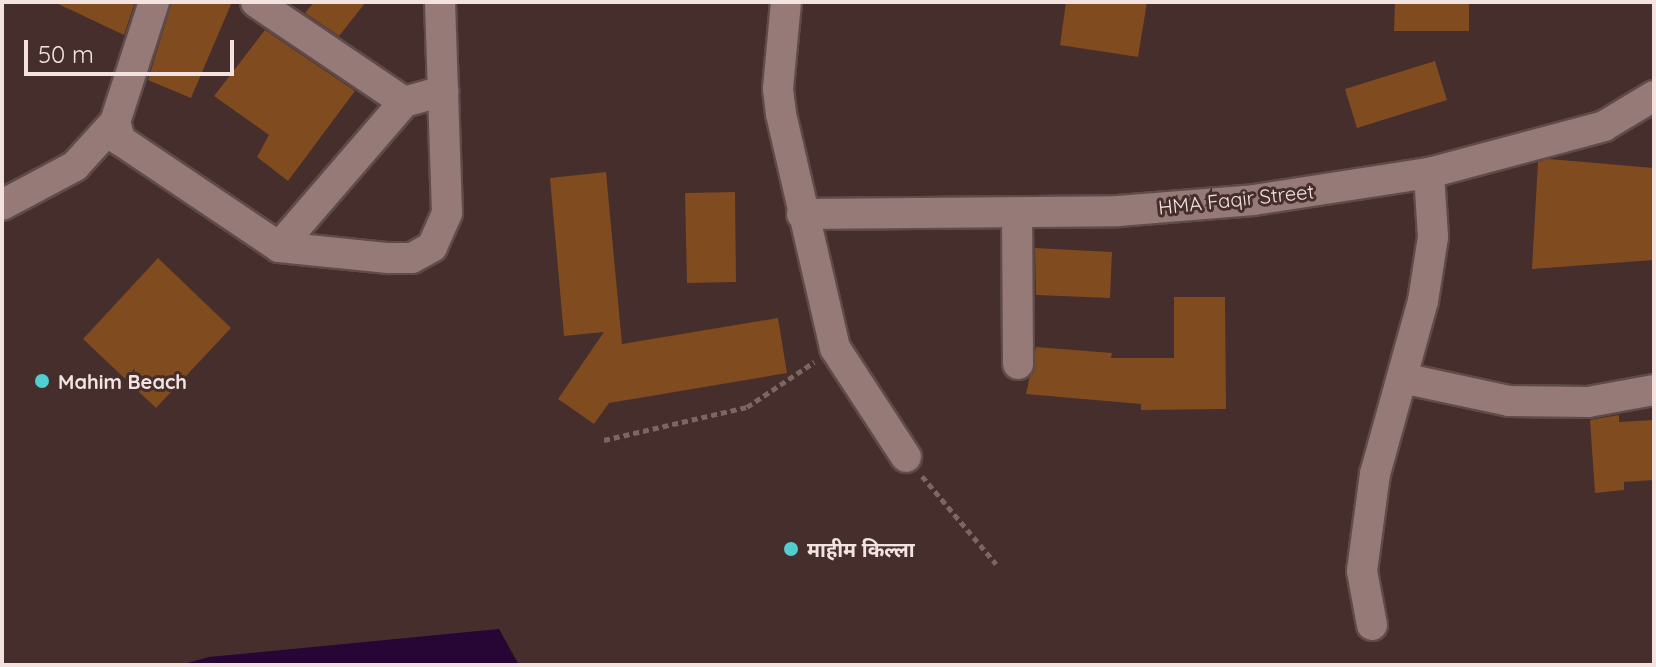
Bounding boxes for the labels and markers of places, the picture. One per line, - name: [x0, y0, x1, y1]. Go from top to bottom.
- place label: Mahim Beach: [58, 369, 187, 393]
- marker: Mahim Beach: [33, 372, 51, 390]
- place label: माहीम किल्ला: [807, 537, 915, 561]
- marker: माहीम किल्ला: [782, 540, 800, 558]

